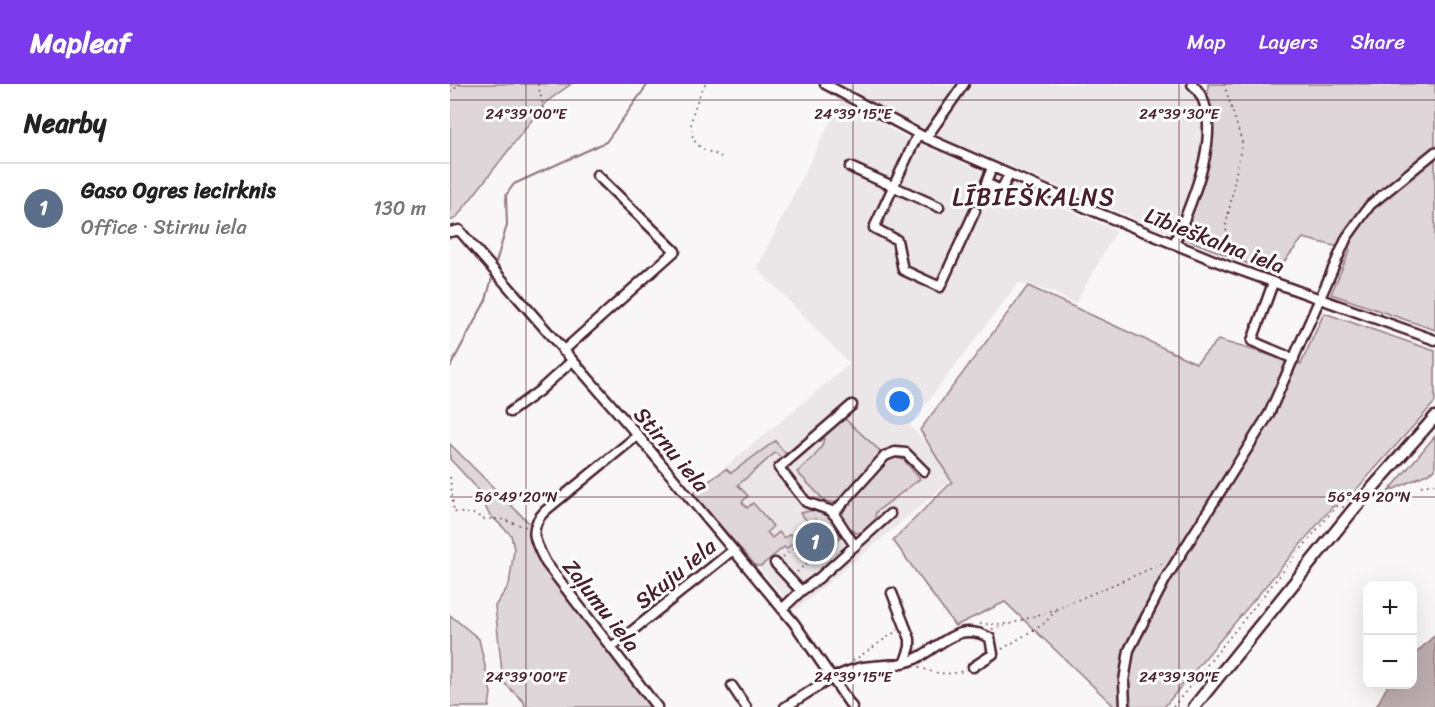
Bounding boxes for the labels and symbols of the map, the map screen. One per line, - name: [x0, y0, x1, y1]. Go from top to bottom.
- text: 24°39'00"E: [486, 101, 568, 127]
- text: 24°39'15"E: [814, 101, 893, 127]
- text: 24°39'30"E: [1139, 101, 1221, 127]
- district label: LĪBIEŠKALNS: [952, 176, 1116, 218]
- street label: Lībieškalna iela: [1139, 196, 1291, 285]
- your location: [885, 387, 914, 416]
- street label: Stirnu iela: [624, 397, 720, 502]
- text: 56°49'20"N: [474, 484, 558, 510]
- text: 56°49'20"N: [1327, 484, 1411, 510]
- pin: 1: [796, 520, 835, 564]
- street label: Skuju iela: [625, 527, 726, 619]
- street label: Zaļumu iela: [552, 550, 651, 661]
- text: 24°39'00"E: [486, 664, 568, 690]
- text: 24°39'15"E: [814, 664, 893, 690]
- text: 24°39'30"E: [1139, 664, 1221, 690]

